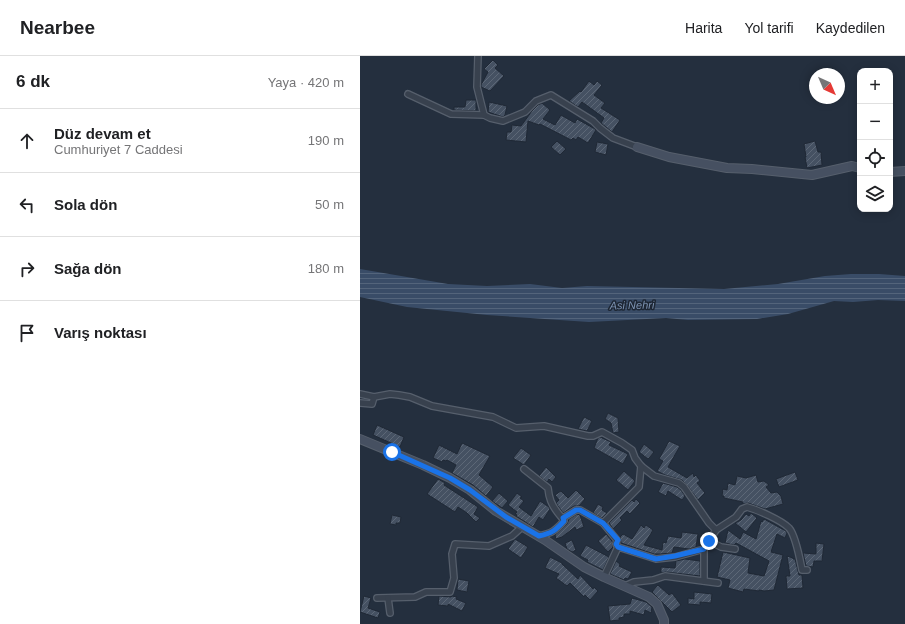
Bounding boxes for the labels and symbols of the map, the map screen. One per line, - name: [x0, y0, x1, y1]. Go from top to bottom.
- north arrow: [809, 68, 845, 104]
- water label: Asi Nehri: [609, 299, 655, 311]
- route start: [383, 443, 401, 461]
- route end: [700, 532, 718, 550]

